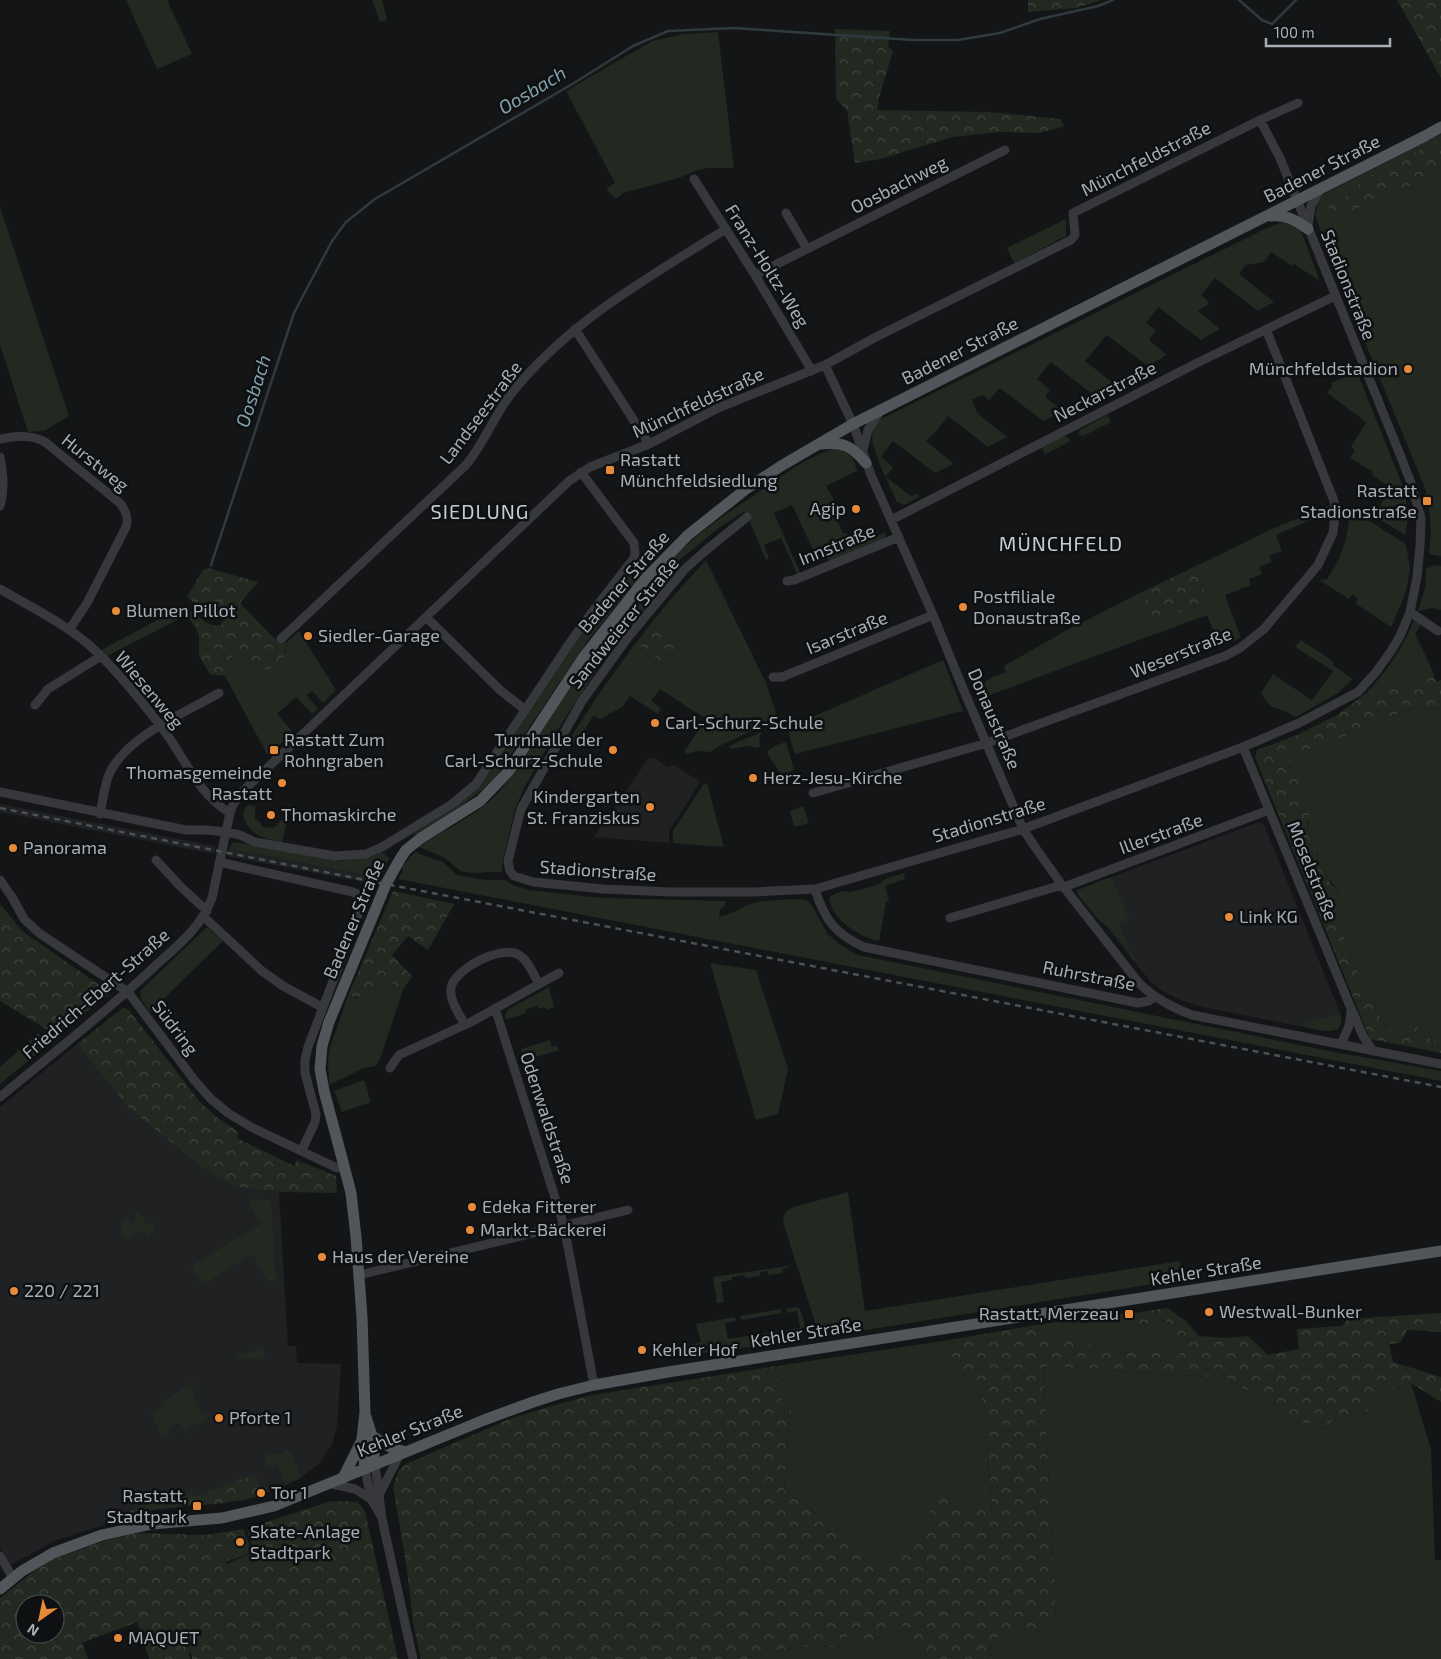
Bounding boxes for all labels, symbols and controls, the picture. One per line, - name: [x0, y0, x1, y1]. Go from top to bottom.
- scale bar: [1266, 15, 1390, 47]
- text: 100 m: [1274, 23, 1315, 41]
- water label: Oosbach: [494, 60, 570, 119]
- street label: Münchfeldstraße: [1077, 116, 1214, 200]
- street label: Badener Straße: [1260, 129, 1383, 207]
- street label: Oosbachweg: [847, 150, 950, 218]
- street label: Franz-Holtz-Weg: [721, 200, 815, 331]
- street label: Stadionstraße: [1317, 226, 1381, 343]
- street label: Badener Straße: [898, 311, 1021, 389]
- water label: Oosbach: [230, 352, 275, 430]
- street label: Neckarstraße: [1050, 356, 1160, 426]
- street label: Landseestraße: [434, 357, 526, 468]
- place label: Münchfeldstadion: [1249, 357, 1398, 379]
- street label: Münchfeldstraße: [628, 362, 767, 442]
- marker: Münchfeldstadion: [1402, 363, 1414, 375]
- street label: Hurstweg: [58, 429, 134, 496]
- place label: Rastatt Münchfeldsiedlung: [620, 448, 777, 491]
- marker: Rastatt Münchfeldsiedlung: [604, 464, 616, 476]
- place label: Rastatt Stadionstraße: [1300, 479, 1417, 522]
- marker: Rastatt Stadionstraße: [1421, 495, 1433, 507]
- place label: Agip: [810, 497, 846, 519]
- district label: SIEDLUNG: [431, 499, 529, 523]
- marker: Agip: [850, 503, 862, 515]
- street label: Innstraße: [795, 519, 878, 569]
- street label: Badener Straße: [573, 526, 673, 637]
- district label: MÜNCHFELD: [999, 531, 1123, 555]
- street label: Sandweierer Straße: [564, 552, 683, 692]
- place label: Postfiliale Donaustraße: [973, 585, 1081, 628]
- place label: Blumen Pillot: [126, 599, 236, 621]
- marker: Postfiliale Donaustraße: [957, 601, 969, 613]
- marker: Blumen Pillot: [110, 605, 122, 617]
- street label: Isarstraße: [803, 606, 891, 658]
- street label: Weserstraße: [1127, 622, 1235, 682]
- place label: Siedler-Garage: [318, 624, 440, 646]
- marker: Siedler-Garage: [302, 630, 314, 642]
- street label: Wiesenweg: [111, 646, 189, 733]
- street label: Donaustraße: [964, 665, 1026, 772]
- place label: Carl-Schurz-Schule: [665, 711, 823, 733]
- marker: Carl-Schurz-Schule: [649, 717, 661, 729]
- place label: Rastatt Zum Rohngraben: [284, 728, 385, 771]
- place label: Turnhalle der Carl-Schurz-Schule: [445, 728, 603, 771]
- marker: Rastatt Zum Rohngraben: [268, 744, 280, 756]
- marker: Turnhalle der Carl-Schurz-Schule: [607, 744, 619, 756]
- place label: Thomasgemeinde Rastatt: [126, 761, 272, 804]
- place label: Herz-Jesu-Kirche: [763, 766, 902, 788]
- marker: Herz-Jesu-Kirche: [747, 772, 759, 784]
- marker: Thomasgemeinde Rastatt: [276, 777, 288, 789]
- place label: Kindergarten St. Franziskus: [527, 785, 640, 828]
- street label: Stadionstraße: [929, 791, 1048, 847]
- marker: Kindergarten St. Franziskus: [644, 801, 656, 813]
- place label: Thomaskirche: [281, 803, 396, 825]
- street label: Illerstraße: [1116, 808, 1205, 858]
- marker: Thomaskirche: [265, 809, 277, 821]
- street label: Moselstraße: [1283, 818, 1343, 923]
- place label: Panorama: [23, 836, 107, 858]
- marker: Panorama: [7, 842, 19, 854]
- street label: Stadionstraße: [539, 855, 657, 885]
- street label: Badener Straße: [318, 856, 388, 982]
- place label: Link KG: [1239, 905, 1298, 927]
- marker: Link KG: [1223, 911, 1235, 923]
- street label: Friedrich-Ebert-Straße: [17, 923, 173, 1063]
- street label: Ruhrstraße: [1041, 955, 1137, 995]
- street label: Südring: [148, 996, 203, 1059]
- street label: Odenwaldstraße: [516, 1049, 580, 1187]
- place label: Edeka Fitterer: [482, 1195, 597, 1217]
- marker: Edeka Fitterer: [466, 1201, 478, 1213]
- place label: Markt-Bäckerei: [480, 1218, 606, 1240]
- marker: Markt-Bäckerei: [464, 1224, 476, 1236]
- place label: Haus der Vereine: [332, 1245, 469, 1267]
- street label: Kehler Straße: [1149, 1250, 1263, 1290]
- marker: Haus der Vereine: [316, 1251, 328, 1263]
- place label: 220 / 221: [24, 1279, 100, 1301]
- marker: 220 / 221: [8, 1285, 20, 1297]
- place label: Westwall-Bunker: [1219, 1300, 1362, 1322]
- place label: Rastatt, Merzeau: [979, 1302, 1119, 1324]
- marker: Westwall-Bunker: [1203, 1306, 1215, 1318]
- marker: Rastatt, Merzeau: [1123, 1308, 1135, 1320]
- street label: Kehler Straße: [749, 1312, 863, 1352]
- place label: Kehler Hof: [652, 1338, 739, 1360]
- marker: Kehler Hof: [636, 1344, 648, 1356]
- street label: Kehler Straße: [354, 1399, 466, 1461]
- place label: Pforte 1: [229, 1406, 291, 1428]
- marker: Pforte 1: [213, 1412, 225, 1424]
- place label: Tor 1: [271, 1481, 308, 1503]
- place label: Rastatt, Stadtpark: [106, 1484, 187, 1527]
- marker: Tor 1: [255, 1487, 267, 1499]
- marker: Rastatt, Stadtpark: [191, 1500, 203, 1512]
- place label: Skate-Anlage Stadtpark: [250, 1520, 360, 1563]
- marker: Skate-Anlage Stadtpark: [234, 1536, 246, 1548]
- north arrow: [15, 1594, 65, 1644]
- text: N: [24, 1620, 42, 1640]
- place label: MAQUET: [128, 1626, 200, 1648]
- marker: MAQUET: [112, 1632, 124, 1644]

